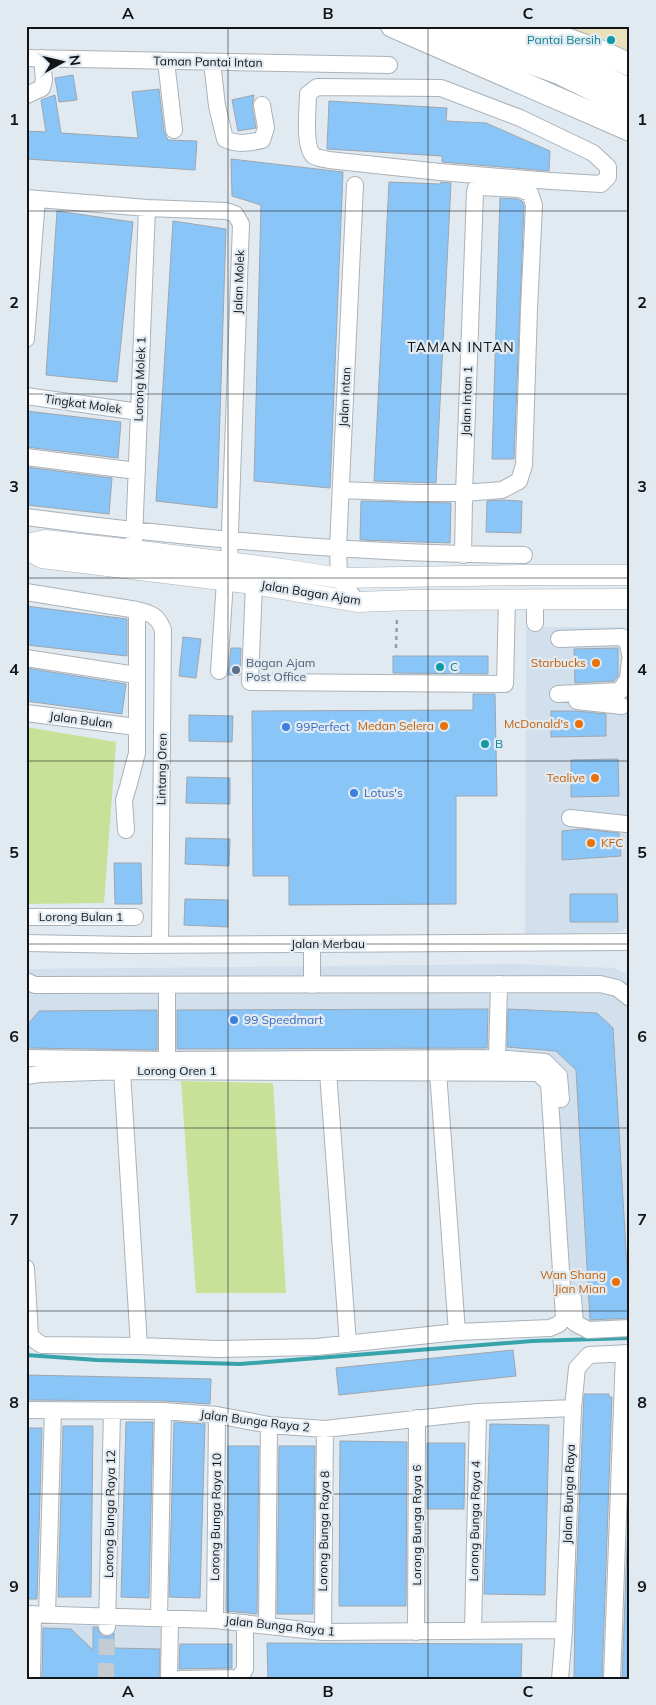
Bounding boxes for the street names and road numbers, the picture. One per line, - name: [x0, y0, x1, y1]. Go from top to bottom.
- street label: Taman Pantai Intan: [153, 53, 263, 70]
- street label: Jalan Molek: [230, 249, 247, 314]
- street label: Lorong Molek 1: [131, 336, 148, 422]
- street label: Jalan Intan 1: [458, 366, 475, 436]
- street label: Jalan Intan: [335, 367, 354, 427]
- street label: Tingkat Molek: [44, 391, 123, 416]
- street label: Jalan Bagan Ajam: [260, 577, 362, 608]
- street label: Jalan Bulan: [49, 708, 114, 731]
- street label: Lintang Oren: [153, 733, 170, 805]
- street label: Lorong Bulan 1: [39, 909, 123, 924]
- street label: Jalan Merbau: [291, 936, 365, 951]
- street label: Lorong Oren 1: [137, 1063, 217, 1078]
- street label: Jalan Bunga Raya 2: [199, 1406, 311, 1435]
- street label: Jalan Bunga Raya: [559, 1444, 578, 1544]
- street label: Lorong Bunga Raya 12: [101, 1450, 118, 1578]
- street label: Lorong Bunga Raya 10: [207, 1453, 224, 1581]
- street label: Lorong Bunga Raya 4: [466, 1460, 483, 1581]
- street label: Lorong Bunga Raya 6: [409, 1465, 424, 1585]
- street label: Lorong Bunga Raya 8: [315, 1470, 332, 1591]
- street label: Jalan Bunga Raya 1: [224, 1612, 336, 1639]

